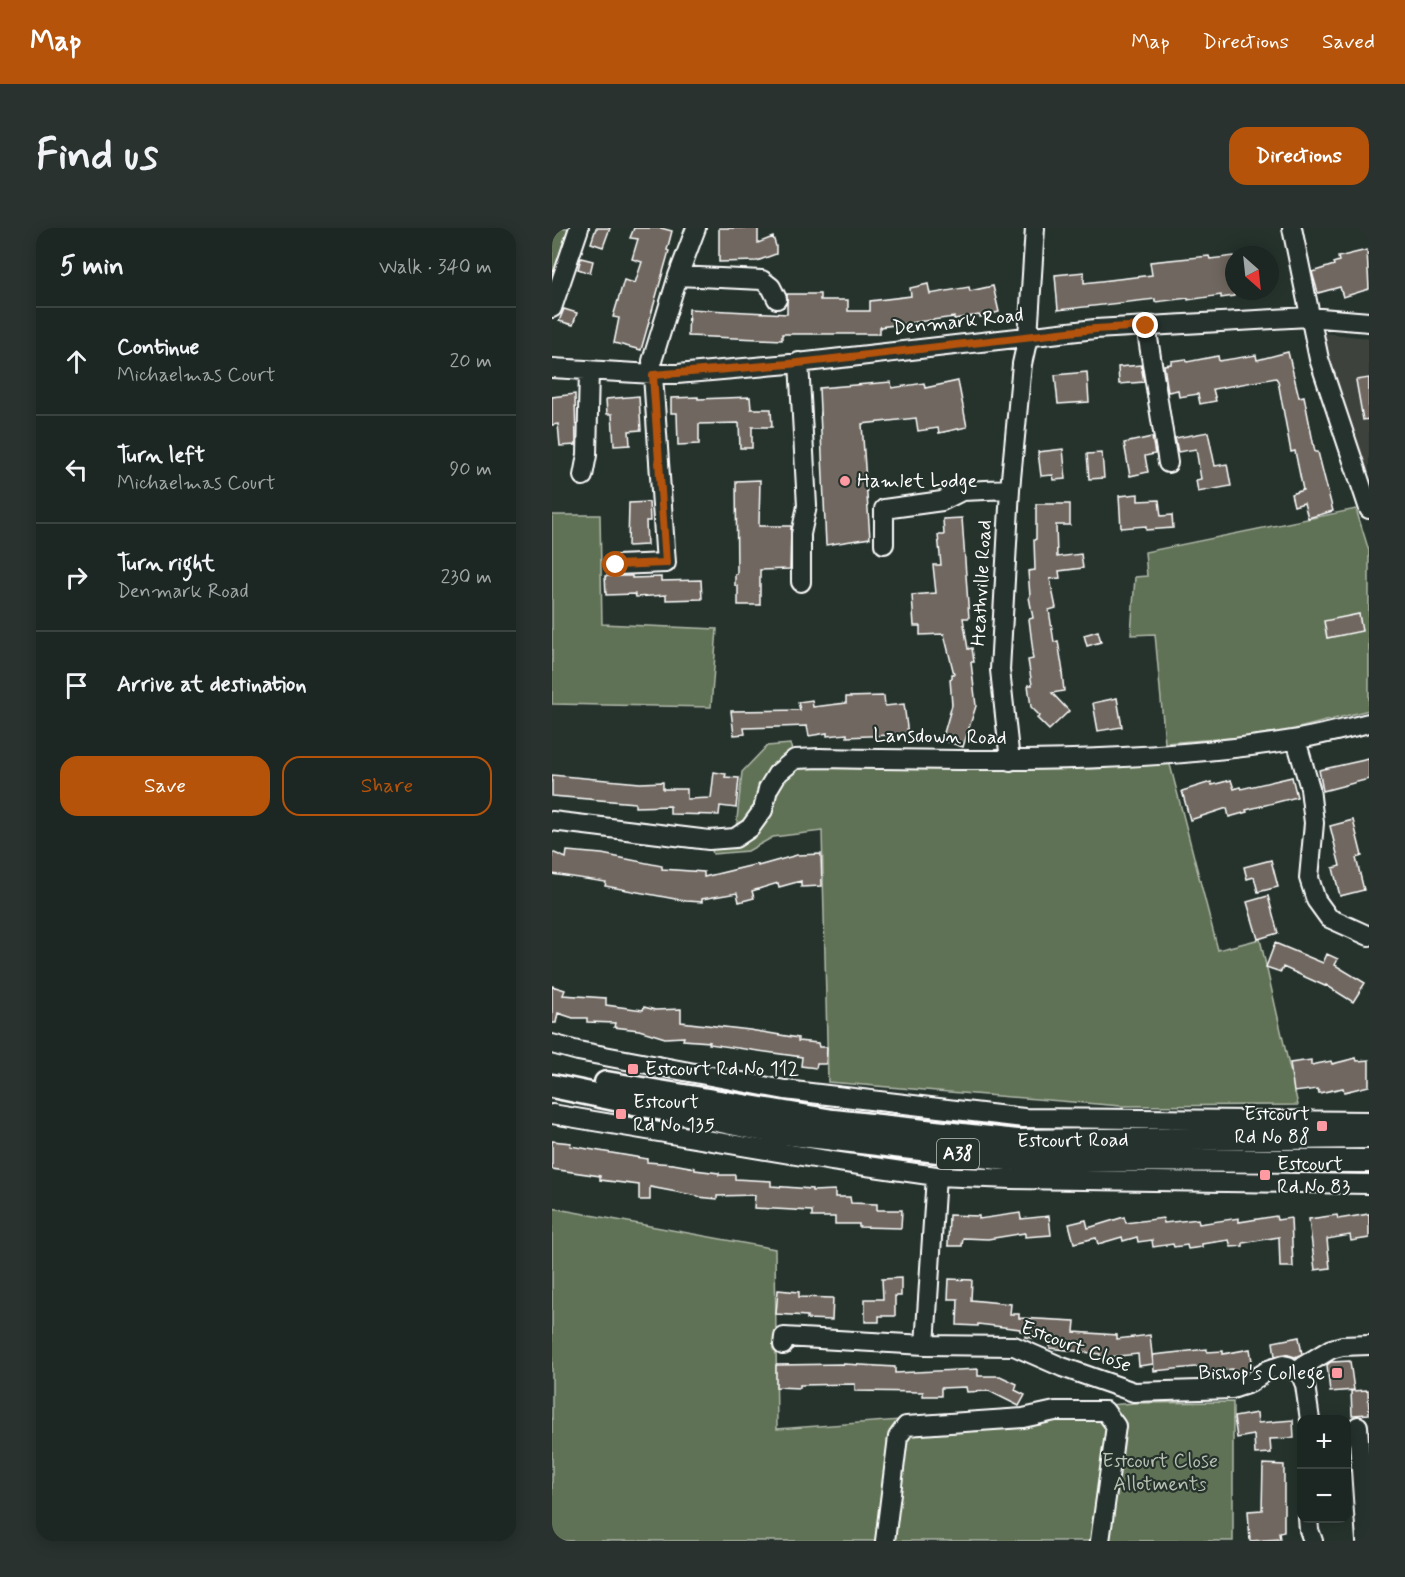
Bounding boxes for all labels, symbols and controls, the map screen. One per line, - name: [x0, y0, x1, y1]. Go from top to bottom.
- text: Map: [30, 24, 81, 61]
- text: Map: [1131, 28, 1170, 56]
- text: Directions: [1203, 28, 1289, 56]
- text: Saved: [1322, 28, 1375, 56]
- button: Directions: [1229, 127, 1369, 185]
- text: Find us: [36, 129, 158, 184]
- north arrow: [1225, 246, 1279, 300]
- text: 5 min: [60, 250, 124, 284]
- text: Walk · 340 m: [379, 254, 492, 281]
- street label: Denmark Road: [891, 302, 1025, 342]
- route end: [1132, 312, 1158, 338]
- text: Continue: [117, 334, 199, 362]
- icon: ahead: [60, 345, 93, 378]
- text: 20 m: [449, 348, 492, 375]
- text: Michaelmas Court: [117, 362, 275, 389]
- text: Turn left: [117, 442, 205, 470]
- icon: left: [60, 453, 93, 486]
- text: 90 m: [449, 456, 492, 483]
- place label: Hamlet Lodge: [857, 468, 977, 495]
- text: Michaelmas Court: [117, 470, 275, 497]
- marker: Hamlet Lodge: [838, 474, 852, 488]
- street label: Heathville Road: [965, 519, 999, 647]
- text: Turn right: [117, 550, 215, 578]
- route start: [602, 551, 628, 577]
- icon: right: [60, 561, 93, 594]
- text: 230 m: [440, 564, 492, 591]
- text: Denmark Road: [117, 578, 249, 605]
- icon: arrive: [60, 669, 93, 702]
- text: Arrive at destination: [117, 671, 307, 699]
- street label: Lansdown Road: [873, 722, 1007, 752]
- button: Save: [60, 756, 270, 816]
- button: Share: [282, 756, 492, 816]
- place label: Estcourt Rd No 112: [645, 1056, 799, 1083]
- marker: Estcourt Rd No 112: [626, 1062, 640, 1076]
- place label: Estcourt Rd No 135: [633, 1089, 715, 1139]
- place label: Estcourt Rd No 88: [1234, 1101, 1310, 1151]
- marker: Estcourt Rd No 135: [614, 1107, 628, 1121]
- marker: Estcourt Rd No 88: [1315, 1119, 1329, 1133]
- street label: Estcourt Road: [1017, 1126, 1129, 1154]
- road number: A38: [937, 1139, 979, 1169]
- place label: Estcourt Rd No 83: [1277, 1151, 1350, 1201]
- marker: Estcourt Rd No 83: [1258, 1168, 1272, 1182]
- street label: Estcourt Close: [1017, 1314, 1135, 1380]
- place label: Bishop's College: [1198, 1360, 1325, 1389]
- marker: Bishop's College: [1330, 1366, 1344, 1380]
- map controls: [1297, 1415, 1351, 1523]
- button: +: [1297, 1415, 1351, 1469]
- park label: Estcourt Close Allotments: [1102, 1448, 1218, 1498]
- button: −: [1297, 1469, 1351, 1523]

